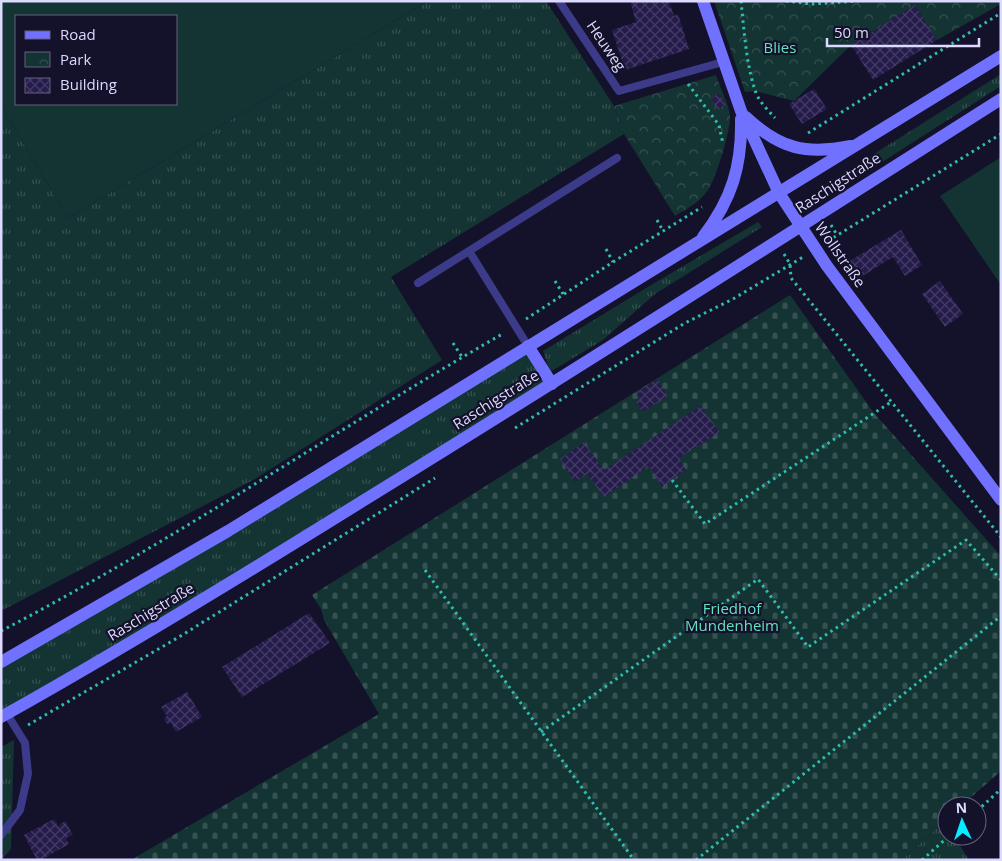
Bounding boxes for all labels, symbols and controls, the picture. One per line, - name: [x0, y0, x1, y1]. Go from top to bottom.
- legend: [15, 15, 178, 105]
- scale bar: [827, 15, 980, 47]
- street label: Heuweg: [583, 16, 631, 75]
- text: 50 m: [834, 22, 869, 42]
- text: Road: [60, 24, 96, 44]
- park label: Blies: [764, 37, 796, 57]
- text: Park: [60, 49, 91, 69]
- text: Building: [60, 74, 117, 94]
- street label: Raschigstraße: [791, 147, 884, 217]
- street label: Wollstraße: [811, 218, 871, 291]
- street label: Raschigstraße: [449, 365, 542, 434]
- street label: Raschigstraße: [103, 577, 198, 645]
- park label: Friedhof Mundenheim: [685, 598, 779, 635]
- north arrow: [937, 796, 987, 846]
- text: N: [955, 798, 967, 817]

